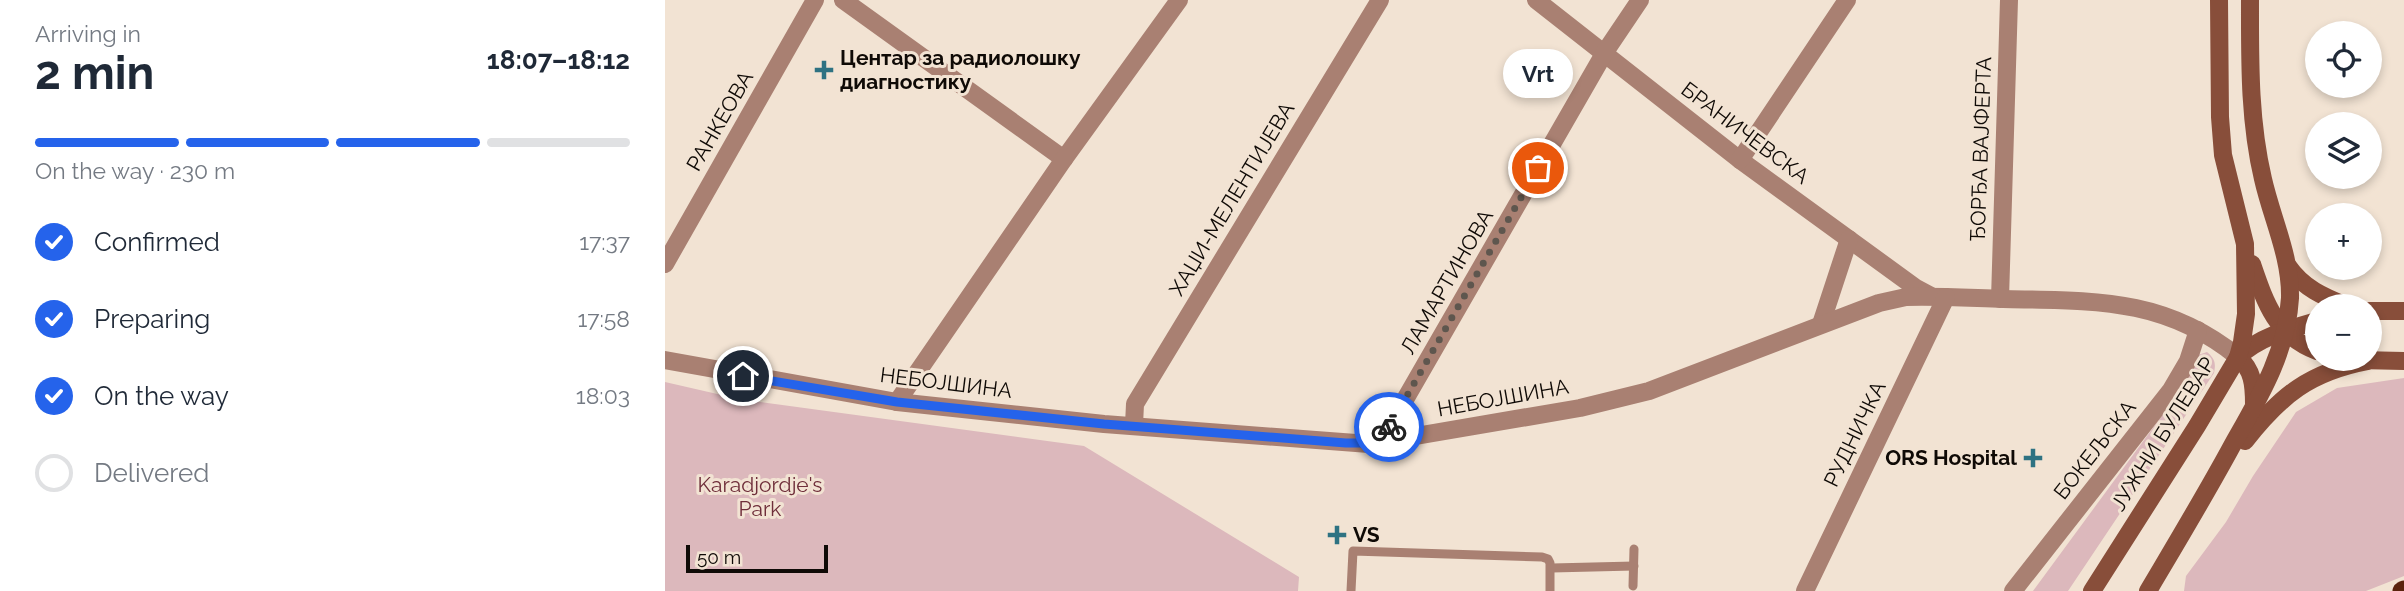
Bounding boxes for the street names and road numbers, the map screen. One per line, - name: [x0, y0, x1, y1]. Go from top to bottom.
- street label: ЂОРЂА ВАЈФЕРТА: [1965, 56, 1996, 242]
- street label: РАНКЕОВА: [681, 66, 758, 175]
- street label: БРАНИЧЕВСКА: [1676, 76, 1814, 189]
- street label: ХАЏИ-МЕЛЕНТИЈЕВА: [1164, 97, 1299, 300]
- street label: ЛАМАРТИНОВА: [1395, 205, 1498, 359]
- street label: ЈУЖНИ БУЛЕВАР: [2105, 352, 2220, 515]
- street label: НЕБОЈШИНА: [879, 362, 1014, 403]
- street label: НЕБОЈШИНА: [1435, 374, 1571, 421]
- street label: РУДНИЧКА: [1818, 377, 1891, 491]
- street label: БОКЕЉСКА: [2048, 395, 2141, 504]

